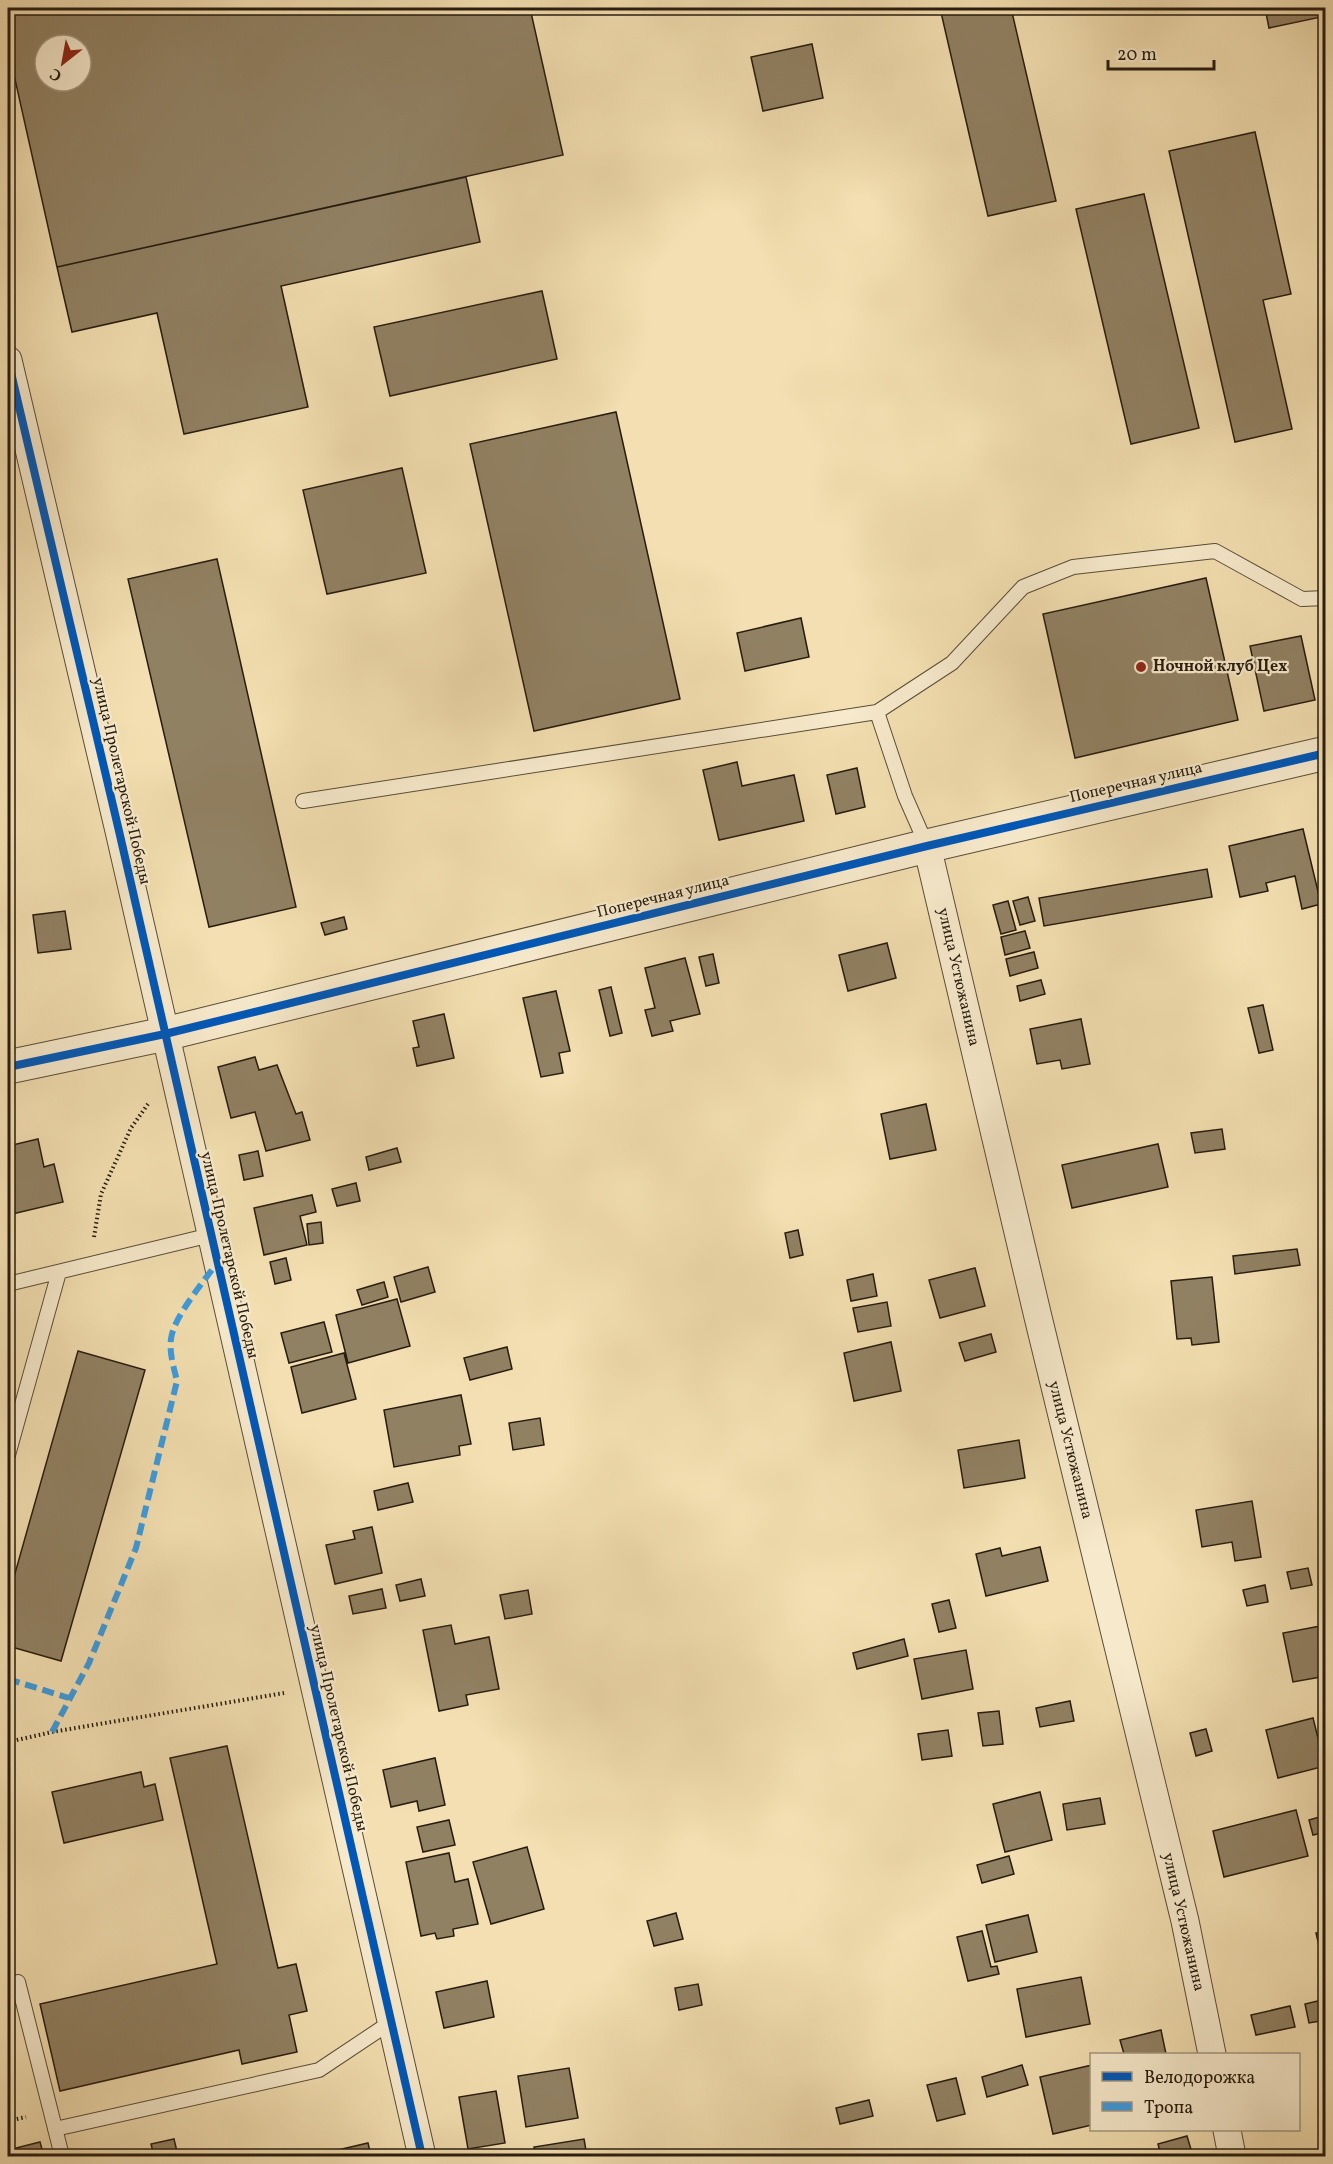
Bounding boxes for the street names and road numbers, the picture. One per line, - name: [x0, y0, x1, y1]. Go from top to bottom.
- street label: улица Пролетарской Победы: [86, 675, 156, 887]
- street label: Поперечная улица: [1067, 757, 1205, 809]
- street label: Поперечная улица: [594, 870, 732, 924]
- street label: улица Устюжанина: [931, 906, 985, 1048]
- street label: улица Пролетарской Победы: [194, 1149, 264, 1361]
- street label: улица Устюжанина: [1042, 1379, 1098, 1521]
- street label: улица Пролетарской Победы: [303, 1622, 373, 1834]
- street label: улица Устюжанина: [1156, 1851, 1210, 1993]

